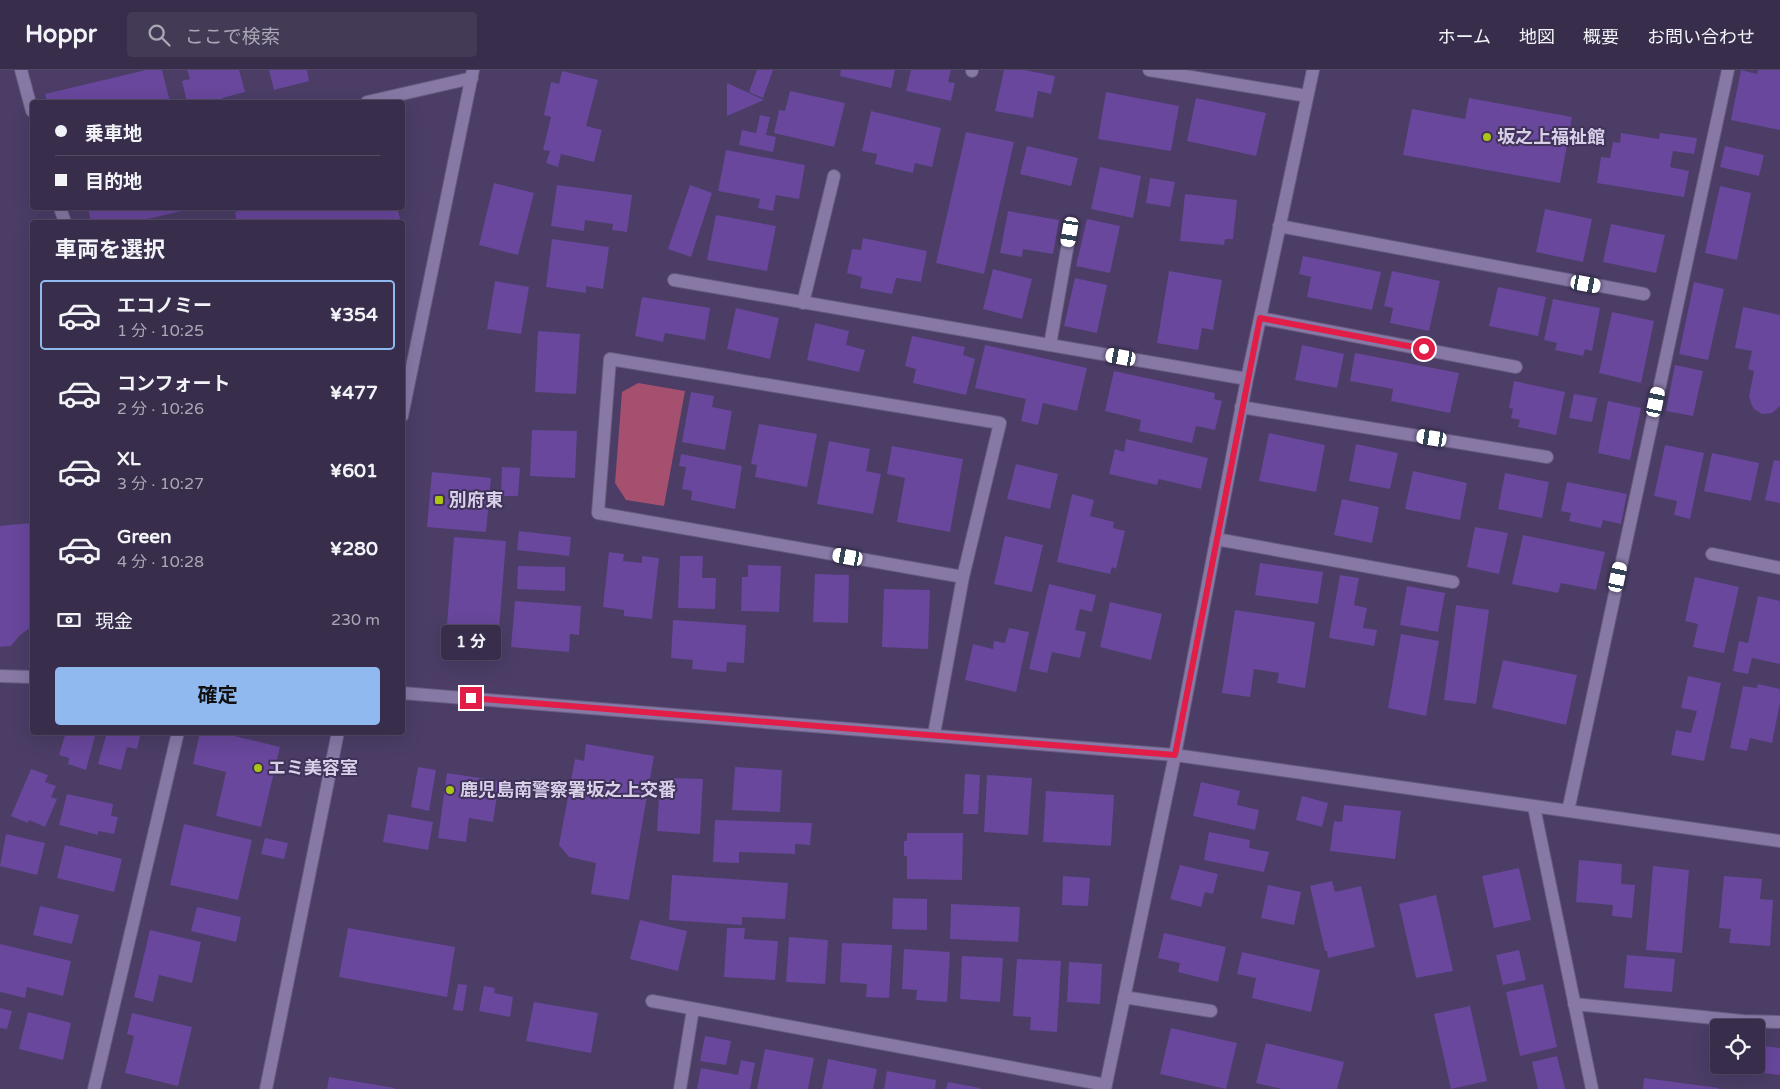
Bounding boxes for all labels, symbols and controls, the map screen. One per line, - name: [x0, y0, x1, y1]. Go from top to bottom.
- search box: [127, 12, 477, 57]
- text: Hoppr: [25, 20, 97, 49]
- icon: search: [145, 21, 173, 49]
- text: ここで検索: [185, 26, 280, 48]
- text: ホーム: [1438, 26, 1491, 48]
- text: 地図: [1519, 26, 1555, 48]
- text: 概要: [1583, 26, 1619, 48]
- text: お問い合わせ: [1647, 26, 1755, 48]
- text: 乗車地: [85, 123, 142, 145]
- place label: 坂之上福祉館: [1497, 126, 1605, 148]
- marker: 坂之上福祉館: [1481, 131, 1493, 143]
- text: 目的地: [85, 171, 142, 193]
- car: [1060, 216, 1079, 248]
- text: 車両を選択: [55, 237, 165, 263]
- car: [1569, 274, 1602, 294]
- icon: car: [57, 293, 102, 338]
- text: エコノミー: [117, 295, 212, 317]
- text: ¥354: [330, 304, 378, 326]
- text: 1 分 · 10:25: [117, 321, 204, 341]
- route start: [1413, 338, 1435, 360]
- car: [1104, 347, 1137, 367]
- icon: car: [57, 371, 102, 416]
- text: コンフォート: [117, 373, 230, 395]
- text: ¥477: [330, 382, 378, 404]
- car: [1645, 386, 1666, 418]
- text: 2 分 · 10:26: [117, 399, 204, 419]
- car: [1416, 428, 1447, 448]
- text: XL: [117, 448, 141, 470]
- icon: car: [57, 449, 102, 494]
- text: ¥601: [330, 460, 378, 482]
- text: 3 分 · 10:27: [117, 474, 204, 494]
- place label: 別府東: [449, 489, 503, 511]
- marker: 別府東: [433, 494, 445, 506]
- text: Green: [117, 526, 171, 548]
- icon: car: [57, 527, 102, 572]
- text: ¥280: [330, 538, 378, 560]
- car: [831, 547, 864, 567]
- text: 4 分 · 10:28: [117, 552, 204, 572]
- car: [1607, 561, 1628, 593]
- icon: cash: [55, 606, 83, 634]
- text: 230 m: [331, 610, 380, 630]
- text: 現金: [95, 611, 133, 633]
- callout: 1 分: [441, 626, 501, 660]
- text: 1 分: [456, 632, 486, 652]
- button: 確定: [55, 667, 380, 725]
- route end: [460, 687, 482, 709]
- place label: エミ美容室: [268, 757, 358, 779]
- marker: エミ美容室: [252, 762, 264, 774]
- place label: 鹿児島南警察署坂之上交番: [460, 779, 676, 801]
- marker: 鹿児島南警察署坂之上交番: [444, 784, 456, 796]
- map controls: [1710, 1019, 1765, 1074]
- button: locate: [1710, 1019, 1765, 1074]

